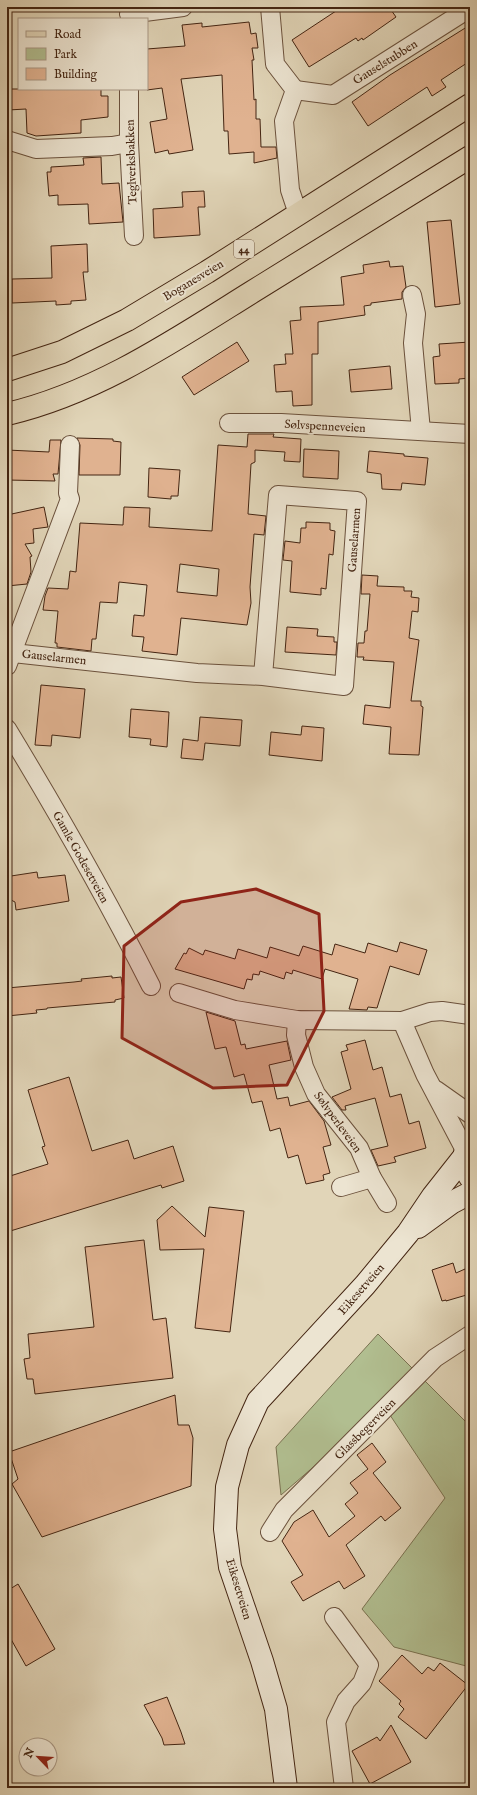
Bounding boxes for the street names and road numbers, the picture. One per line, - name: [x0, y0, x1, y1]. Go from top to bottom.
- street label: Gauselstubben: [350, 36, 421, 88]
- street label: Teglverksbakken: [123, 119, 140, 205]
- road number: 44: [234, 240, 254, 258]
- street label: Boganesveien: [160, 256, 227, 304]
- street label: Sølvspenneveien: [284, 417, 367, 437]
- street label: Gauselarmen: [345, 507, 364, 573]
- street label: Gauselarmen: [21, 647, 87, 668]
- street label: Gamle Godesetveien: [49, 809, 112, 906]
- street label: Sølvperleveien: [310, 1089, 365, 1157]
- street label: Eikesetveien: [335, 1260, 388, 1318]
- street label: Glassbegerveien: [332, 1395, 400, 1463]
- street label: Eikesetveien: [222, 1557, 255, 1622]

